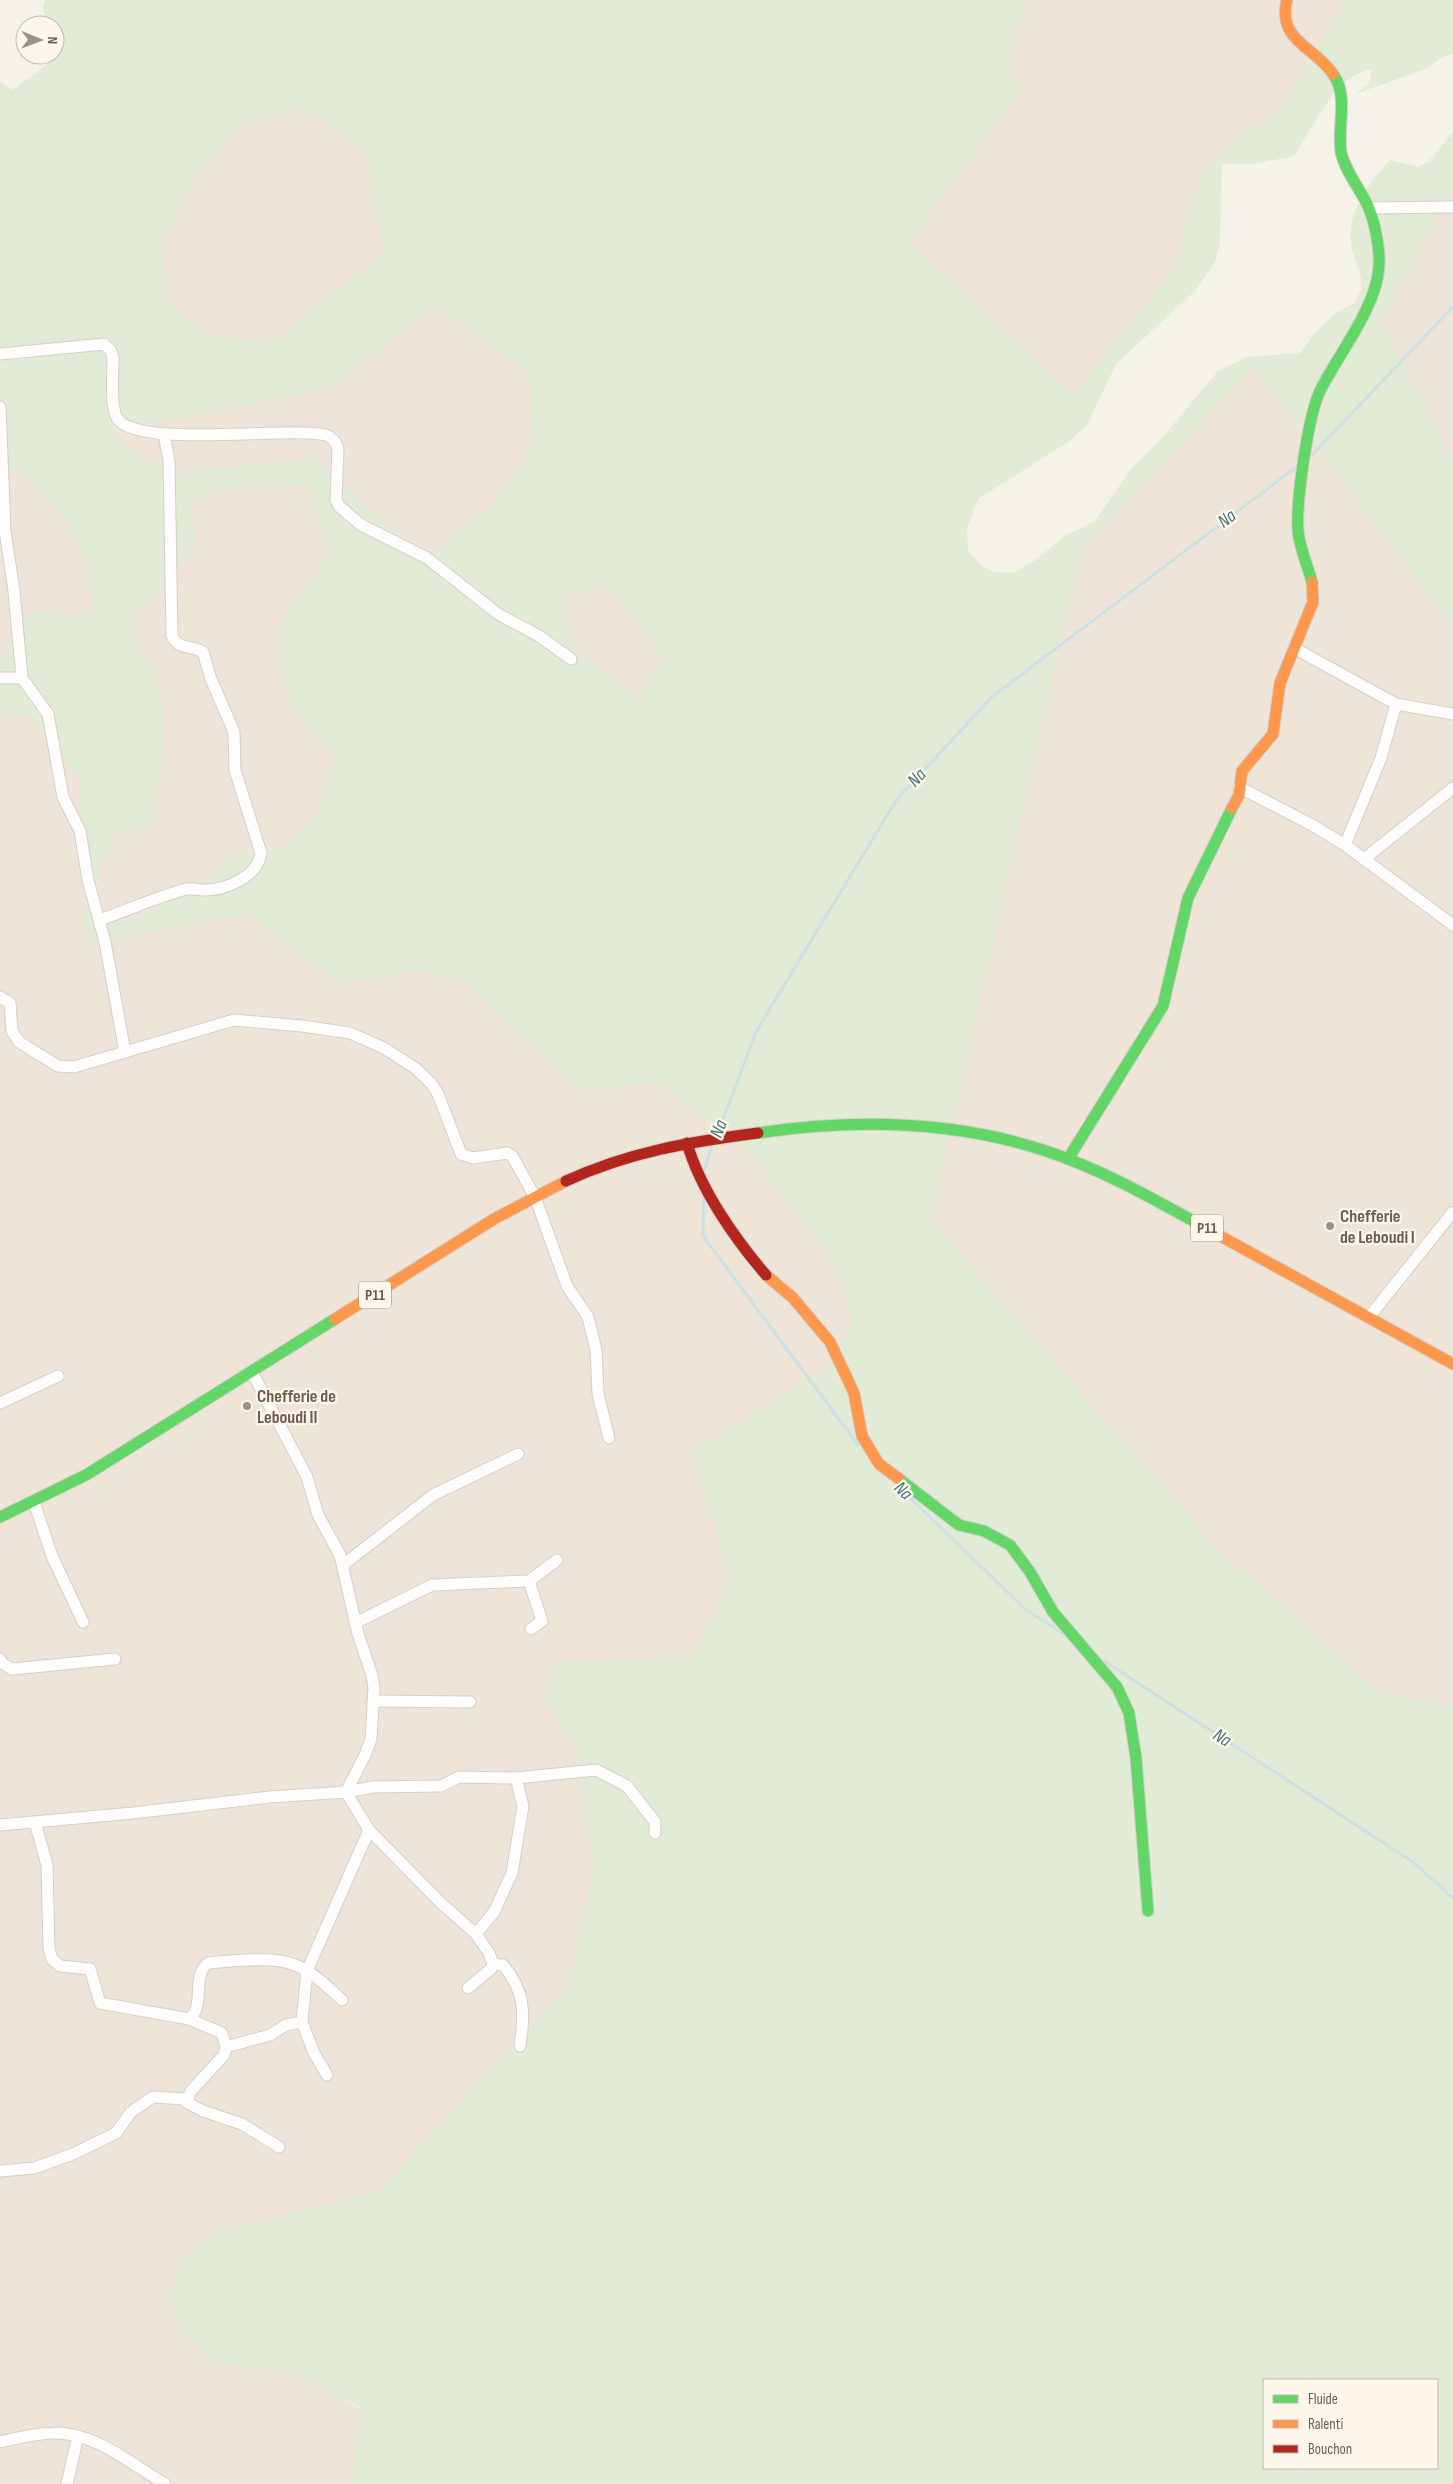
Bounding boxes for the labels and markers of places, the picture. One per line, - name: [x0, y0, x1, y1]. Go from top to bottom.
- place label: Chefferie de Leboudi I: [1340, 1206, 1415, 1248]
- marker: Chefferie de Leboudi I: [1324, 1220, 1336, 1232]
- place label: Chefferie de Leboudi II: [257, 1386, 336, 1428]
- marker: Chefferie de Leboudi II: [241, 1400, 253, 1412]

